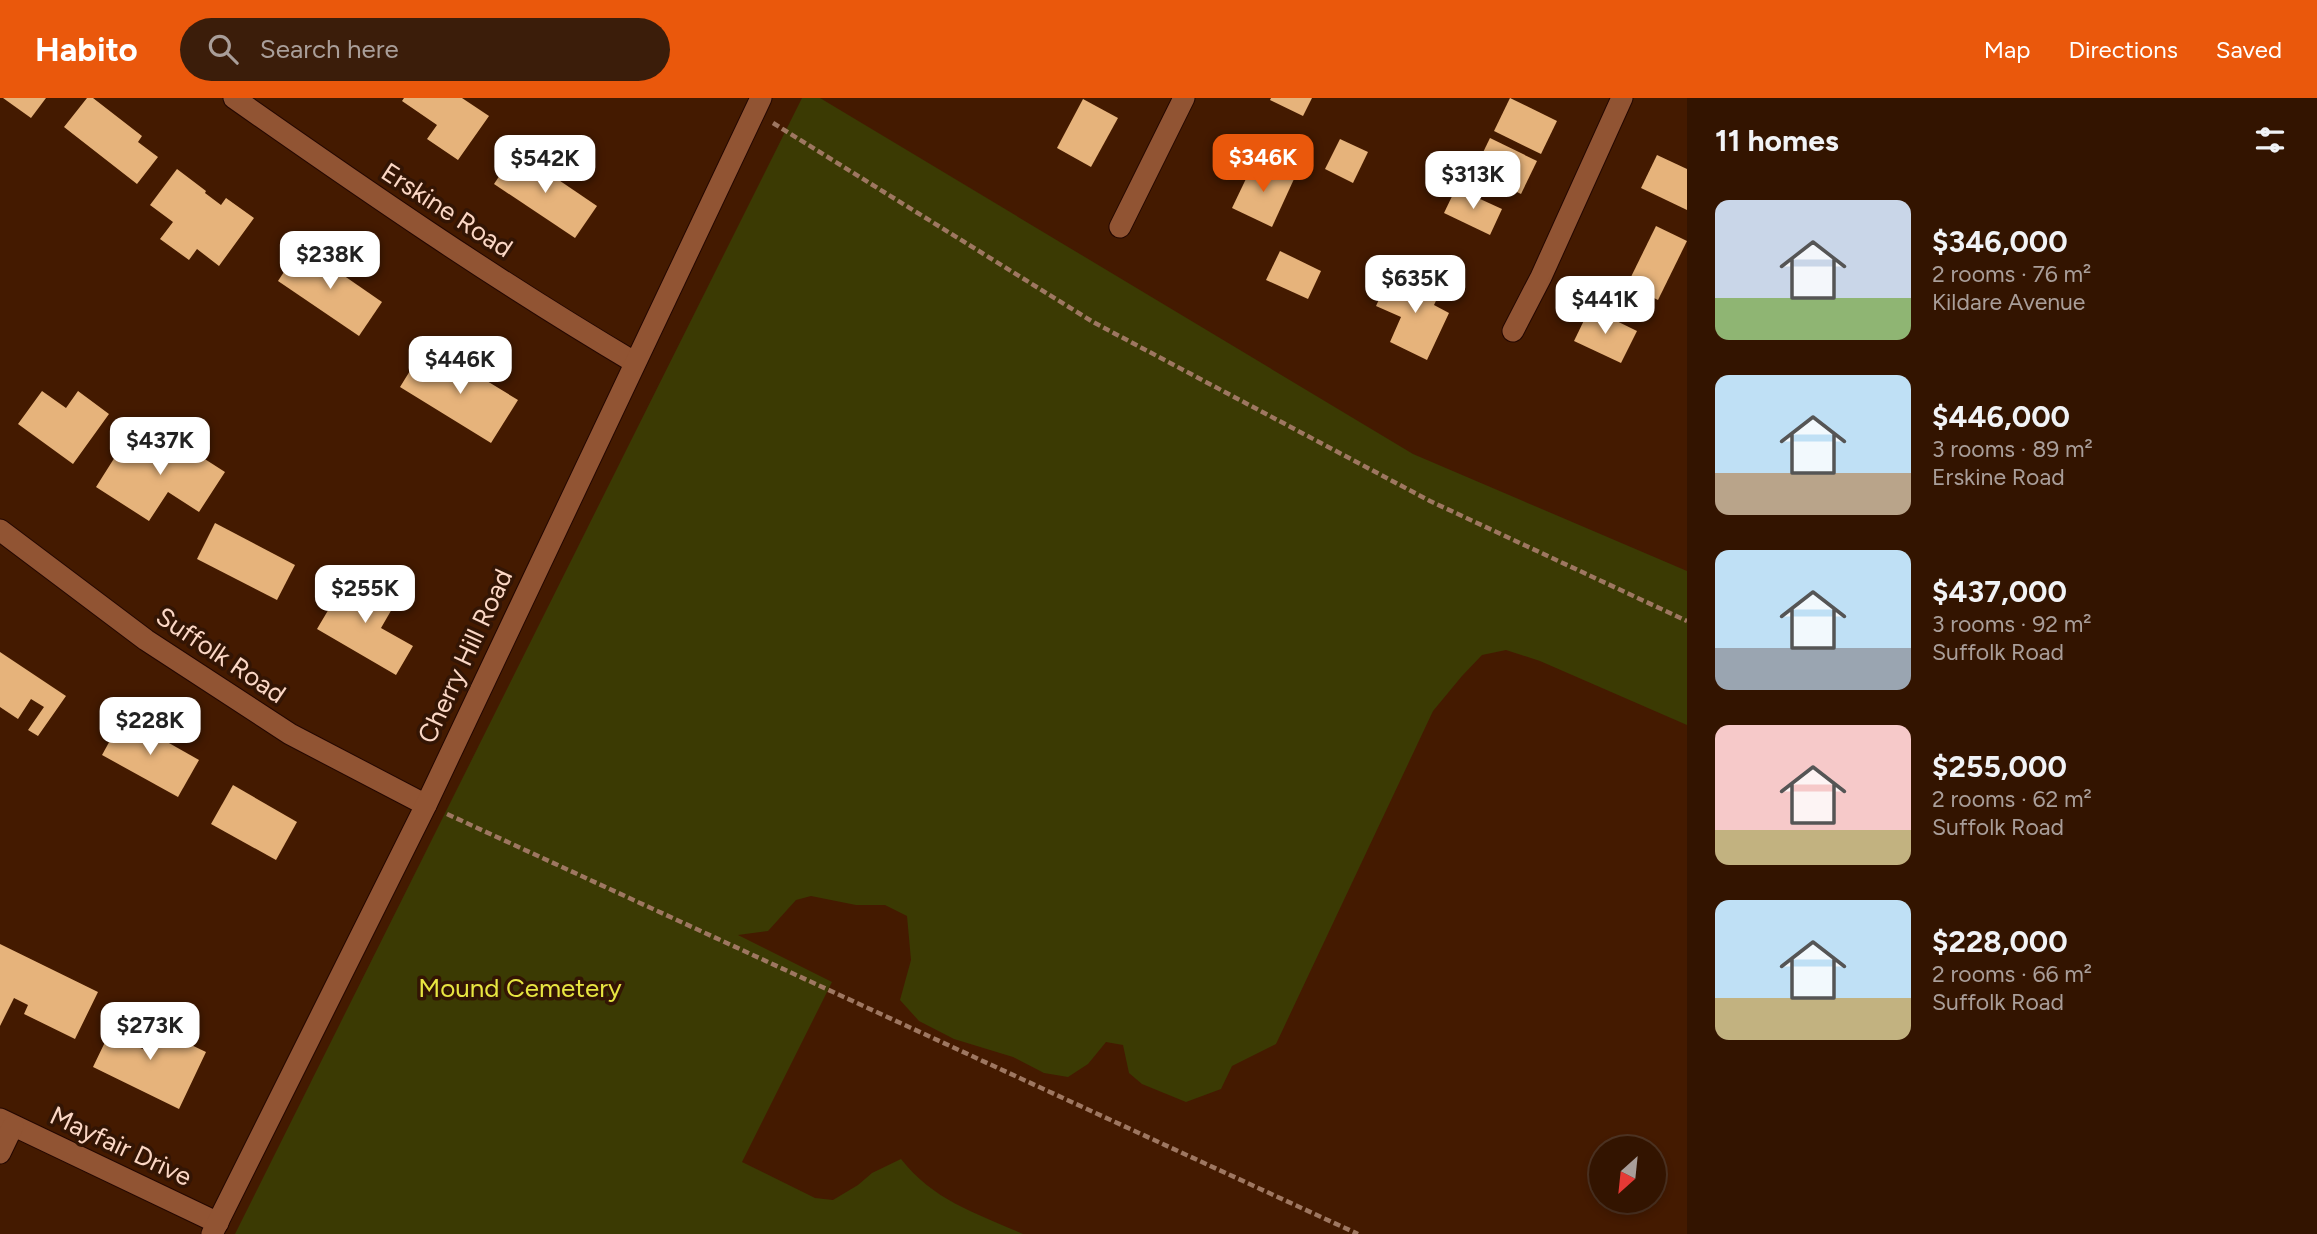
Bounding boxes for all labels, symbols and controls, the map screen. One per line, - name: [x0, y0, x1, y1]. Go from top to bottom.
- search box: [180, 18, 670, 81]
- text: Habito: [35, 30, 138, 69]
- icon: search: [204, 30, 242, 68]
- text: Search here: [260, 33, 399, 65]
- text: Map: [1984, 35, 2030, 64]
- text: Directions: [2068, 35, 2178, 64]
- text: Saved: [2216, 35, 2282, 64]
- icon: filters: [2251, 121, 2289, 159]
- text: 11 homes: [1715, 122, 1839, 159]
- pin: $346K: [1214, 134, 1312, 194]
- pin: $542K: [496, 136, 594, 195]
- text: $346K: [1229, 143, 1297, 171]
- text: $542K: [510, 144, 580, 172]
- pin: $313K: [1424, 152, 1522, 211]
- street label: Erskine Road: [375, 156, 519, 264]
- text: $313K: [1441, 160, 1505, 188]
- text: $346,000: [1932, 223, 2068, 260]
- icon: home: [1771, 228, 1855, 312]
- pin: $238K: [281, 232, 379, 291]
- text: $238K: [296, 240, 364, 268]
- pin: $635K: [1366, 256, 1464, 315]
- text: 2 rooms · 76 m²: [1932, 260, 2091, 288]
- text: $635K: [1381, 264, 1449, 292]
- pin: $441K: [1556, 276, 1654, 336]
- text: $441K: [1572, 285, 1638, 313]
- text: Kildare Avenue: [1932, 288, 2085, 316]
- pin: $446K: [411, 336, 509, 396]
- text: $446K: [425, 345, 495, 373]
- text: $446,000: [1932, 398, 2070, 435]
- icon: home: [1771, 403, 1855, 487]
- pin: $437K: [111, 418, 209, 477]
- text: $437K: [126, 426, 194, 454]
- text: 3 rooms · 89 m²: [1932, 435, 2093, 463]
- text: Erskine Road: [1932, 463, 2065, 491]
- street label: Cherry Hill Road: [411, 564, 519, 748]
- pin: $255K: [316, 566, 414, 625]
- text: $437,000: [1932, 573, 2067, 610]
- text: $255K: [331, 574, 399, 602]
- icon: home: [1771, 578, 1855, 662]
- street label: Suffolk Road: [150, 600, 292, 710]
- text: 3 rooms · 92 m²: [1932, 610, 2092, 638]
- text: Suffolk Road: [1932, 638, 2064, 666]
- pin: $228K: [101, 698, 199, 757]
- text: $228K: [116, 706, 184, 734]
- text: $255,000: [1932, 748, 2067, 785]
- icon: home: [1771, 753, 1855, 837]
- text: 2 rooms · 62 m²: [1932, 785, 2092, 813]
- text: Suffolk Road: [1932, 813, 2064, 841]
- text: $228,000: [1932, 923, 2068, 960]
- icon: home: [1771, 928, 1855, 1012]
- text: 2 rooms · 66 m²: [1932, 960, 2092, 988]
- park label: Mound Cemetery: [418, 972, 622, 1004]
- text: Suffolk Road: [1932, 988, 2064, 1016]
- pin: $273K: [101, 1002, 199, 1062]
- text: $273K: [117, 1011, 183, 1039]
- street label: Mayfair Drive: [45, 1099, 197, 1193]
- north arrow: [1589, 1136, 1666, 1213]
- map controls: [1589, 1136, 1666, 1213]

